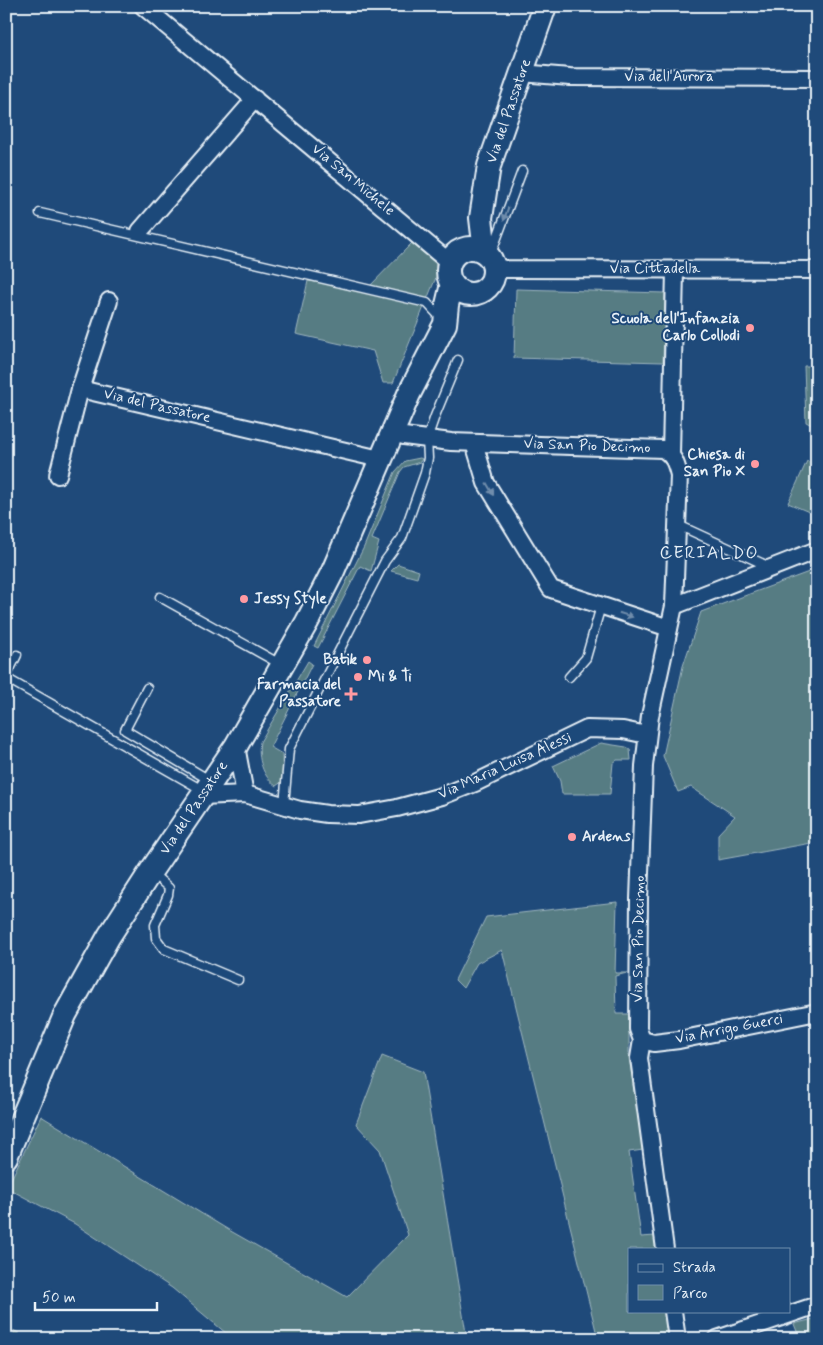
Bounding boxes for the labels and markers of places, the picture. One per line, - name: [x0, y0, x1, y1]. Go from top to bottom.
- place label: Scuola dell'Infanzia Carlo Collodi: [611, 309, 740, 346]
- marker: Scuola dell'Infanzia Carlo Collodi: [744, 322, 756, 334]
- place label: Chiesa di San Pio X: [684, 445, 746, 482]
- marker: Chiesa di San Pio X: [749, 458, 761, 470]
- place label: Jessy Style: [254, 589, 327, 609]
- marker: Jessy Style: [238, 593, 250, 605]
- place label: Batik: [323, 650, 357, 670]
- marker: Batik: [361, 654, 373, 666]
- place label: Mi & Ti: [368, 667, 412, 687]
- marker: Mi & Ti: [352, 671, 364, 683]
- place label: Farmacia del Passatore: [257, 675, 342, 712]
- marker: Farmacia del Passatore: [345, 688, 357, 700]
- place label: Ardens: [582, 827, 631, 847]
- marker: Ardens: [566, 831, 578, 843]

